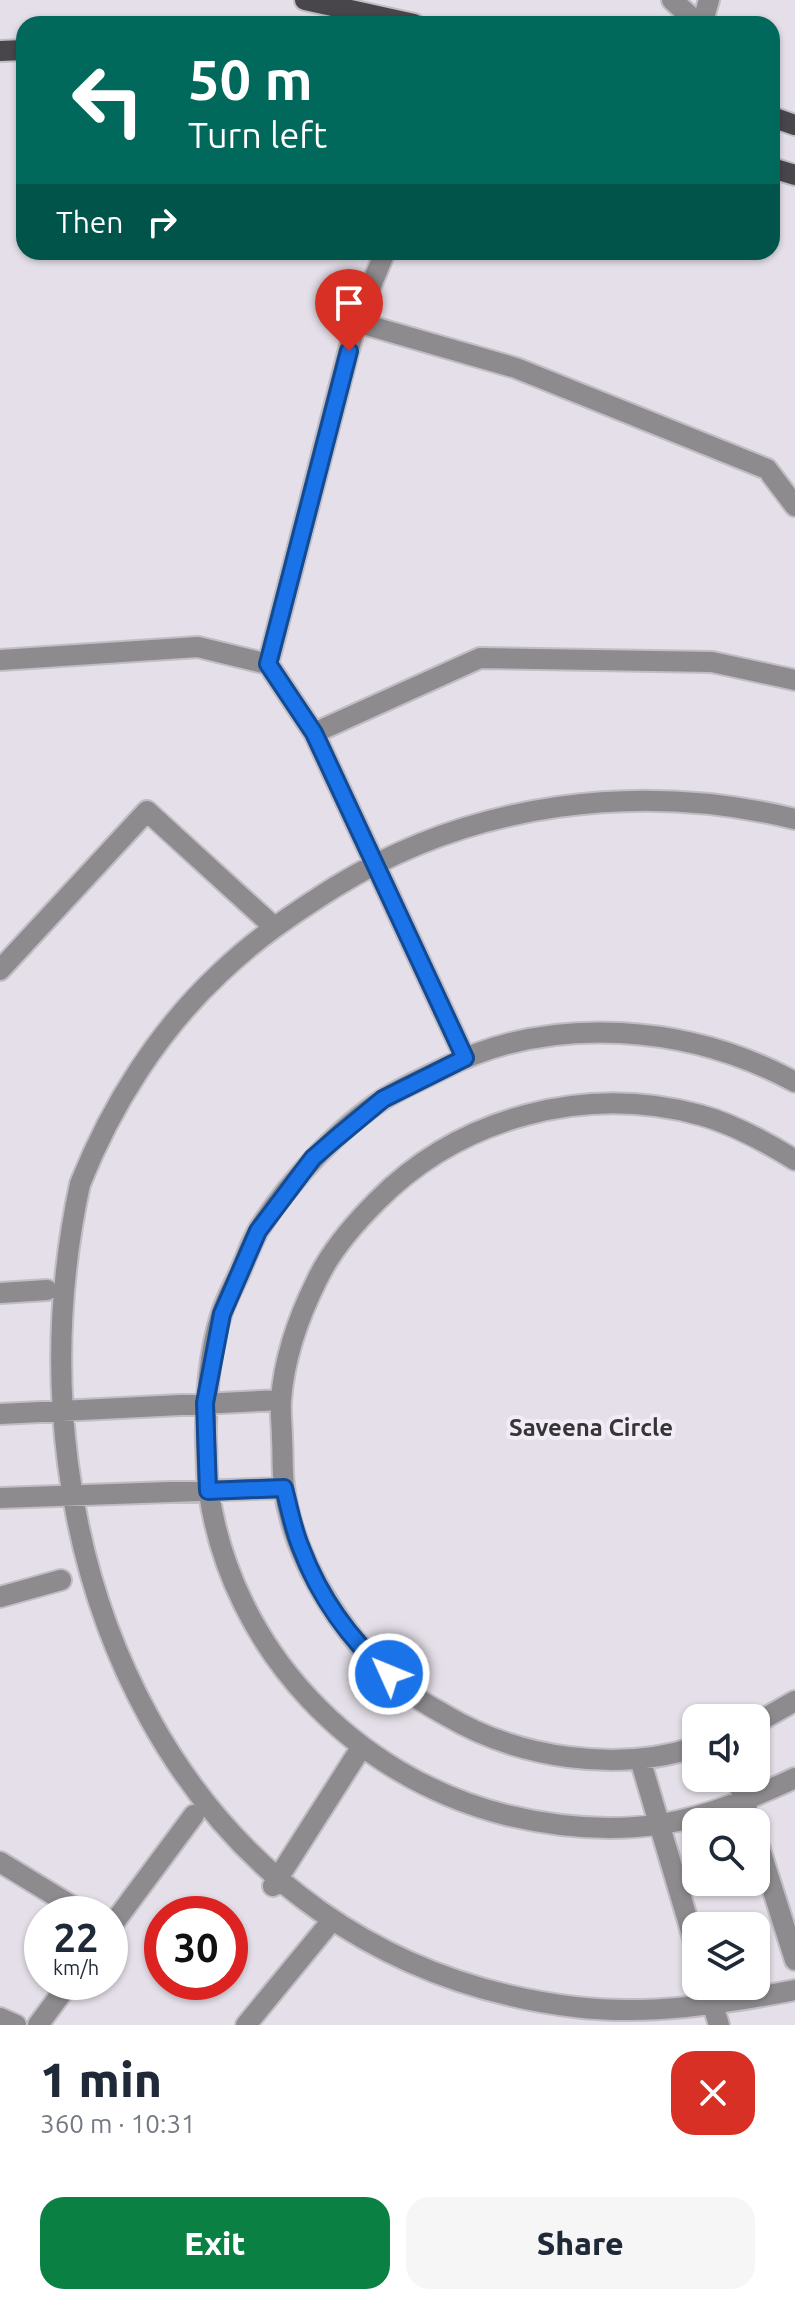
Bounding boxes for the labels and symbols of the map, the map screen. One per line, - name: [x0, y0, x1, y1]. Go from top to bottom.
- pin: [315, 269, 383, 351]
- district label: Saveena Circle: [509, 1414, 673, 1441]
- position arrow: [347, 1632, 431, 1716]
- speed limit sign: 30: [144, 1896, 248, 2000]

